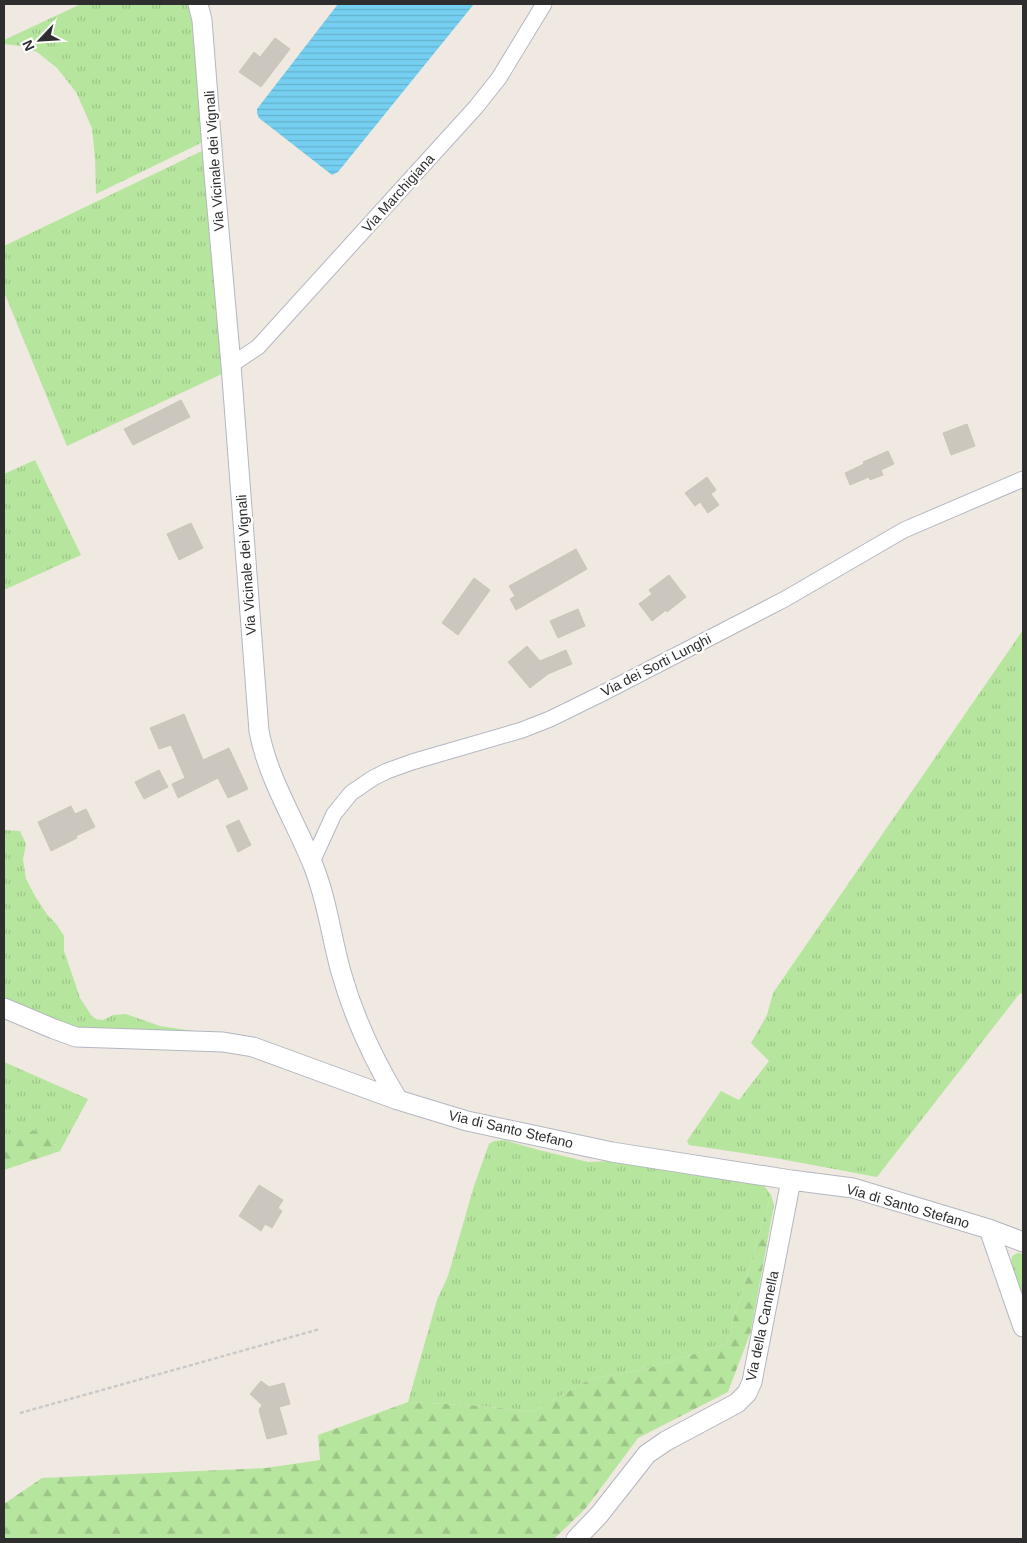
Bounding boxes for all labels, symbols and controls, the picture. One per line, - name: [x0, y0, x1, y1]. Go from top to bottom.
- north arrow: [15, 15, 65, 65]
- text: N: [19, 38, 38, 53]
- street label: Via Vicinale dei Vignali: [201, 90, 227, 232]
- street label: Via Marchigiana: [359, 150, 438, 236]
- street label: Via Vicinale dei Vignali: [233, 494, 259, 636]
- street label: Via dei Sorti Lunghi: [598, 630, 714, 700]
- street label: Via di Santo Stefano: [447, 1107, 575, 1151]
- street label: Via di Santo Stefano: [845, 1181, 972, 1231]
- street label: Via della Cannella: [742, 1269, 782, 1383]

